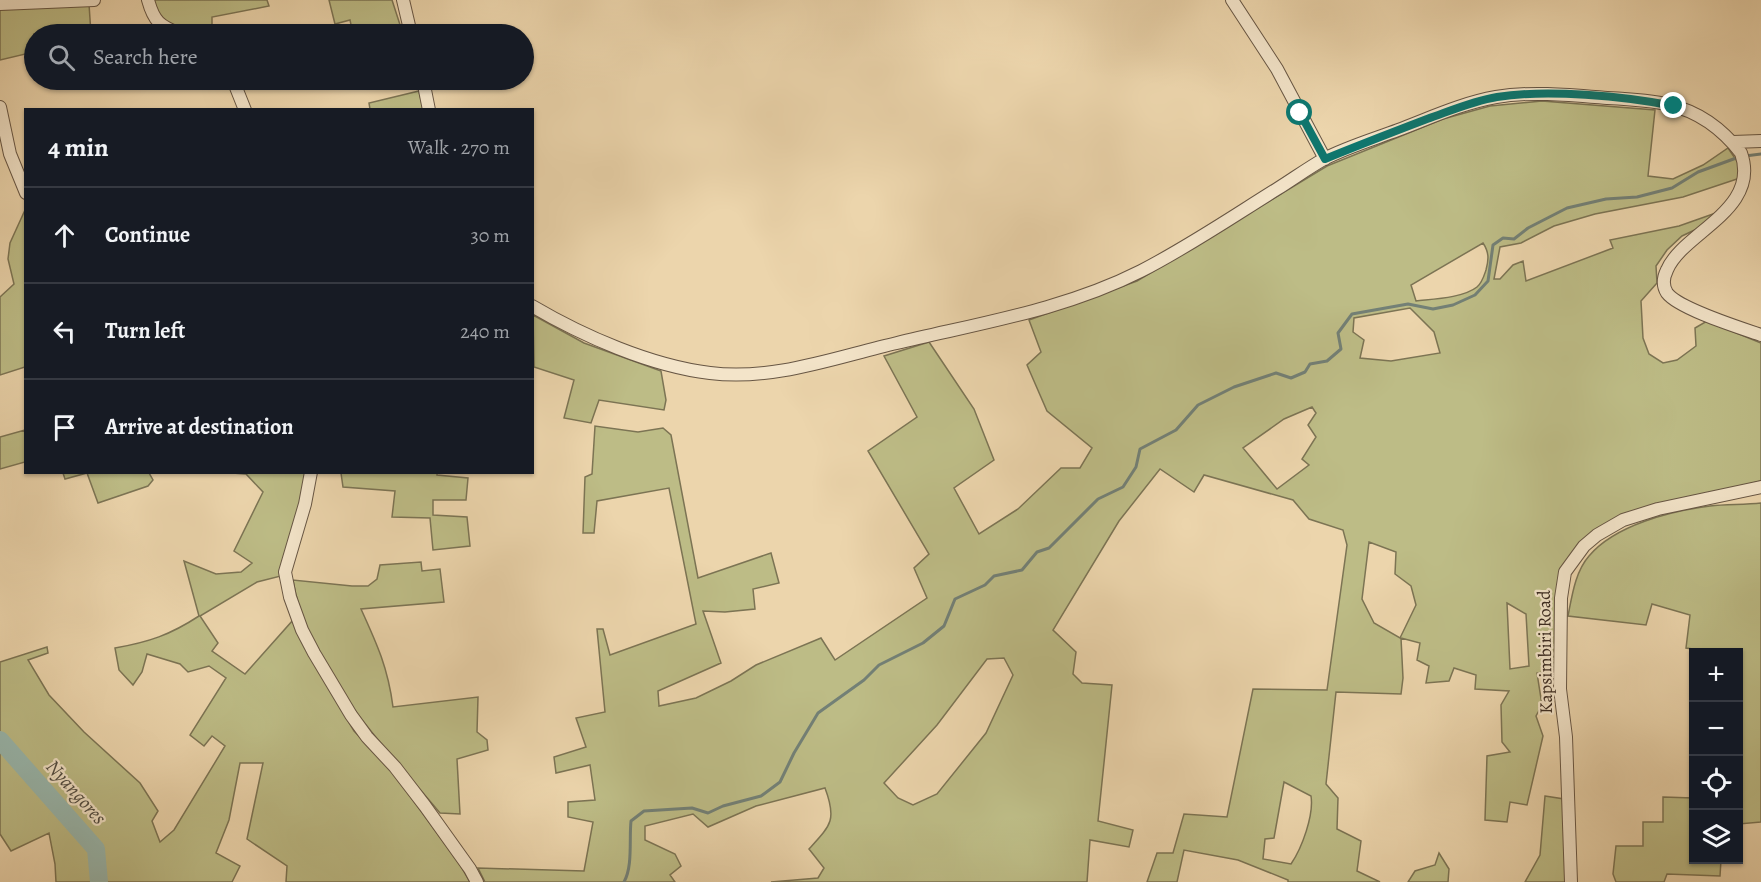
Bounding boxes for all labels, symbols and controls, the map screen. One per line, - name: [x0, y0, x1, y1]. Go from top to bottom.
- search box: [24, 24, 534, 90]
- icon: search: [45, 41, 78, 74]
- text: Search here: [93, 42, 198, 72]
- route end: [1660, 92, 1686, 118]
- route start: [1286, 99, 1312, 125]
- text: 4 min: [48, 130, 109, 165]
- text: Walk · 270 m: [408, 134, 510, 161]
- icon: ahead: [48, 219, 81, 252]
- text: Continue: [105, 220, 190, 250]
- text: 30 m: [470, 222, 510, 249]
- icon: left: [48, 315, 81, 348]
- text: Turn left: [105, 316, 185, 346]
- text: 240 m: [460, 318, 510, 345]
- icon: arrive: [48, 411, 81, 444]
- text: Arrive at destination: [105, 412, 294, 442]
- street label: Kapsimbiri Road: [1532, 590, 1558, 714]
- map controls: [1689, 648, 1743, 864]
- button: +: [1689, 648, 1743, 702]
- button: −: [1689, 702, 1743, 756]
- water label: Nyangores: [40, 754, 112, 830]
- button: locate: [1689, 756, 1743, 810]
- button: layers: [1689, 810, 1743, 864]

